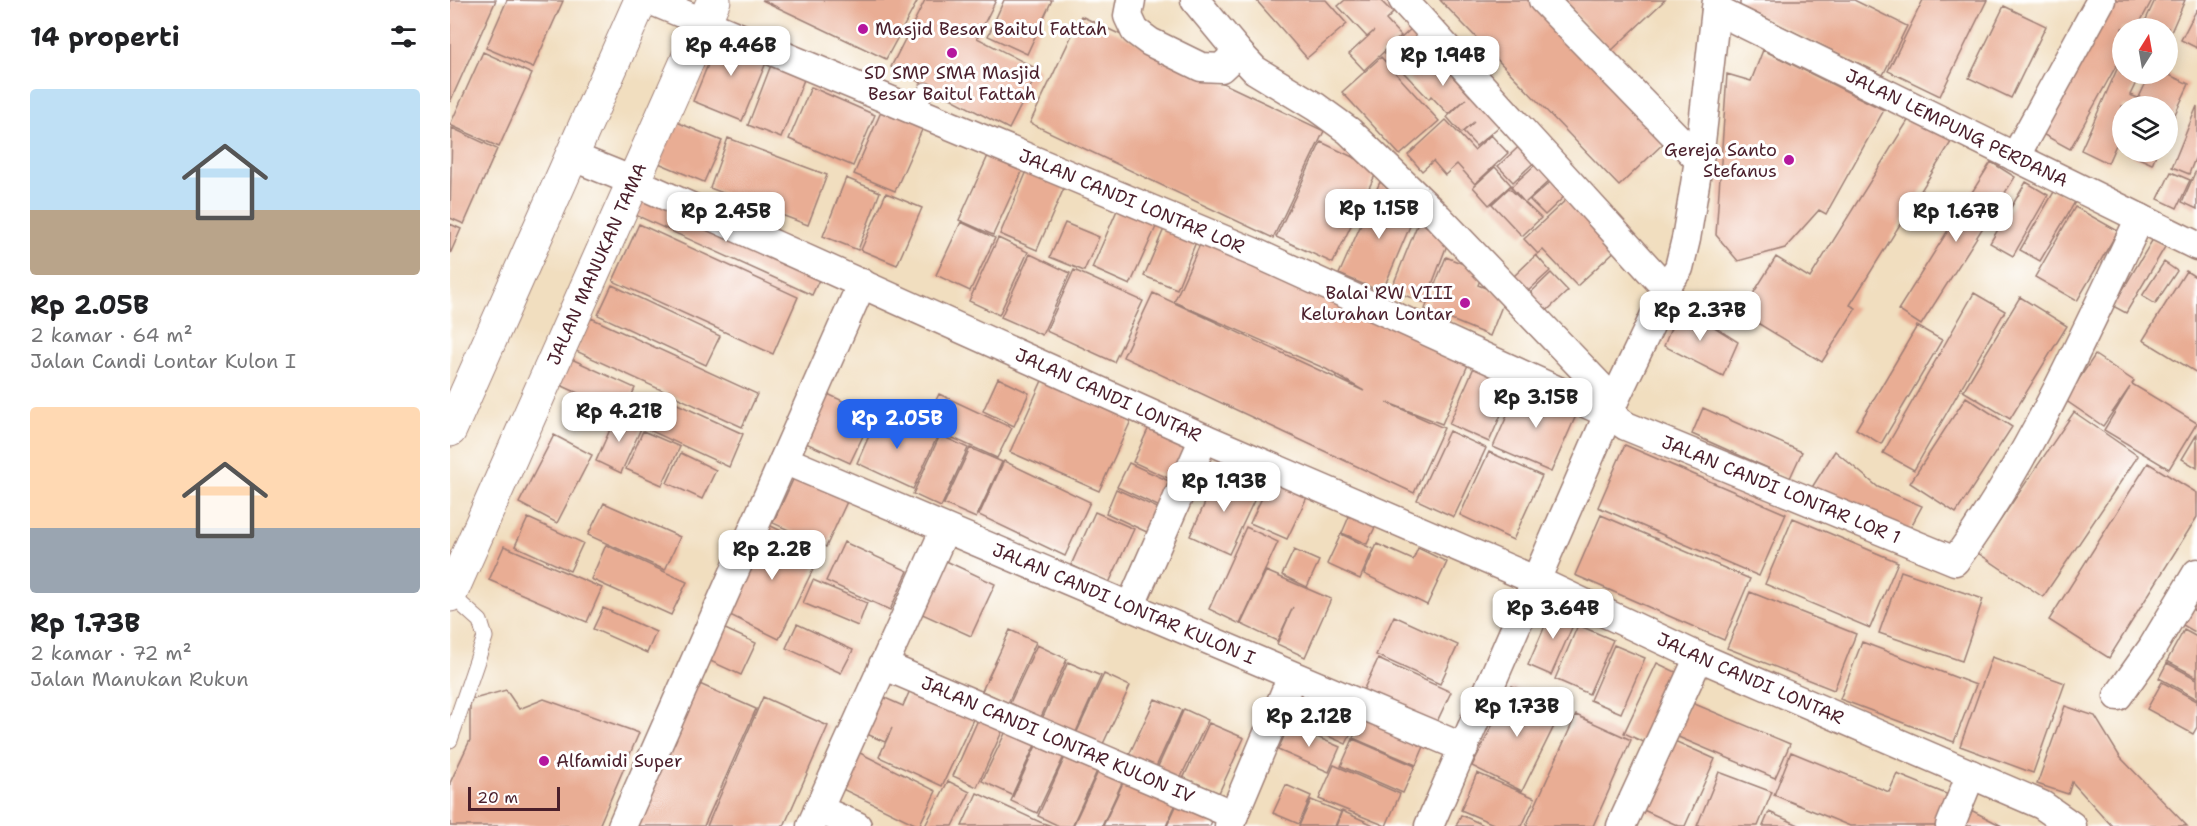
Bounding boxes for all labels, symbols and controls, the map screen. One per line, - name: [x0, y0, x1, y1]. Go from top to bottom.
- place label: Masjid Besar Baitul Fattah: [875, 17, 1107, 41]
- north arrow: [2112, 18, 2178, 84]
- map controls: [2112, 18, 2178, 162]
- text: 14 properti: [30, 19, 180, 54]
- icon: filters: [387, 20, 420, 53]
- marker: Masjid Besar Baitul Fattah: [856, 22, 870, 36]
- pin: Rp 4.46B: [669, 26, 793, 77]
- text: Rp 4.46B: [685, 32, 777, 58]
- pin: Rp 1.94B: [1381, 36, 1505, 87]
- text: Rp 1.94B: [1400, 42, 1486, 68]
- marker: SD SMP SMA Masjid Besar Baitul Fattah: [945, 46, 959, 60]
- place label: SD SMP SMA Masjid Besar Baitul Fattah: [864, 61, 1040, 106]
- street label: JALAN LEMPUNG PERDANA: [1841, 63, 2072, 193]
- button: layers: [2112, 96, 2178, 162]
- icon: home: [171, 128, 279, 236]
- place label: Gereja Santo Stefanus: [1664, 138, 1777, 183]
- street label: JALAN CANDI LONTAR LOR: [1015, 143, 1248, 259]
- marker: Gereja Santo Stefanus: [1782, 153, 1796, 167]
- street label: JALAN MANUKAN TAMA: [541, 159, 652, 369]
- pin: Rp 1.15B: [1317, 189, 1441, 240]
- pin: Rp 2.45B: [664, 192, 788, 243]
- pin: Rp 1.67B: [1894, 192, 2018, 243]
- text: Rp 1.15B: [1339, 195, 1419, 221]
- text: Rp 2.45B: [681, 198, 771, 224]
- text: Rp 1.67B: [1913, 198, 1999, 224]
- place label: Balai RW VIII Kelurahan Lontar: [1301, 281, 1453, 326]
- text: Rp 2.05B: [30, 287, 149, 322]
- pin: Rp 2.37B: [1638, 291, 1762, 342]
- marker: Balai RW VIII Kelurahan Lontar: [1458, 296, 1472, 310]
- text: Rp 2.37B: [1654, 297, 1746, 323]
- text: 2 kamar · 64 m²: [30, 322, 193, 348]
- street label: JALAN CANDI LONTAR: [1011, 343, 1205, 447]
- text: Jalan Candi Lontar Kulon I: [30, 348, 296, 374]
- pin: Rp 3.15B: [1474, 378, 1598, 429]
- text: Rp 3.15B: [1493, 384, 1579, 410]
- pin: Rp 4.21B: [557, 392, 681, 443]
- text: Rp 4.21B: [576, 398, 662, 424]
- pin: Rp 2.05B: [835, 399, 959, 450]
- text: Rp 2.05B: [851, 405, 943, 431]
- street label: JALAN CANDI LONTAR LOR 1: [1658, 430, 1904, 549]
- icon: home: [171, 446, 279, 554]
- pin: Rp 1.93B: [1162, 462, 1286, 513]
- text: Rp 1.93B: [1181, 468, 1267, 494]
- pin: Rp 2.2B: [717, 530, 827, 581]
- text: Rp 2.2B: [733, 536, 811, 562]
- street label: JALAN CANDI LONTAR KULON I: [989, 538, 1259, 670]
- pin: Rp 3.64B: [1491, 589, 1615, 640]
- text: Rp 3.64B: [1507, 595, 1599, 621]
- text: Rp 1.73B: [30, 605, 140, 640]
- street label: JALAN CANDI LONTAR: [1653, 627, 1848, 730]
- text: 2 kamar · 72 m²: [30, 640, 192, 666]
- text: Jalan Manukan Rukun: [30, 666, 248, 692]
- street label: JALAN CANDI LONTAR KULON IV: [917, 671, 1198, 809]
- pin: Rp 1.73B: [1455, 687, 1579, 738]
- text: Rp 1.73B: [1475, 693, 1559, 719]
- pin: Rp 2.12B: [1247, 697, 1371, 748]
- text: Rp 2.12B: [1266, 703, 1352, 729]
- place label: Alfamidi Super: [556, 749, 682, 773]
- marker: Alfamidi Super: [537, 754, 551, 768]
- scale bar: [468, 784, 560, 812]
- text: 20 m: [477, 787, 518, 808]

